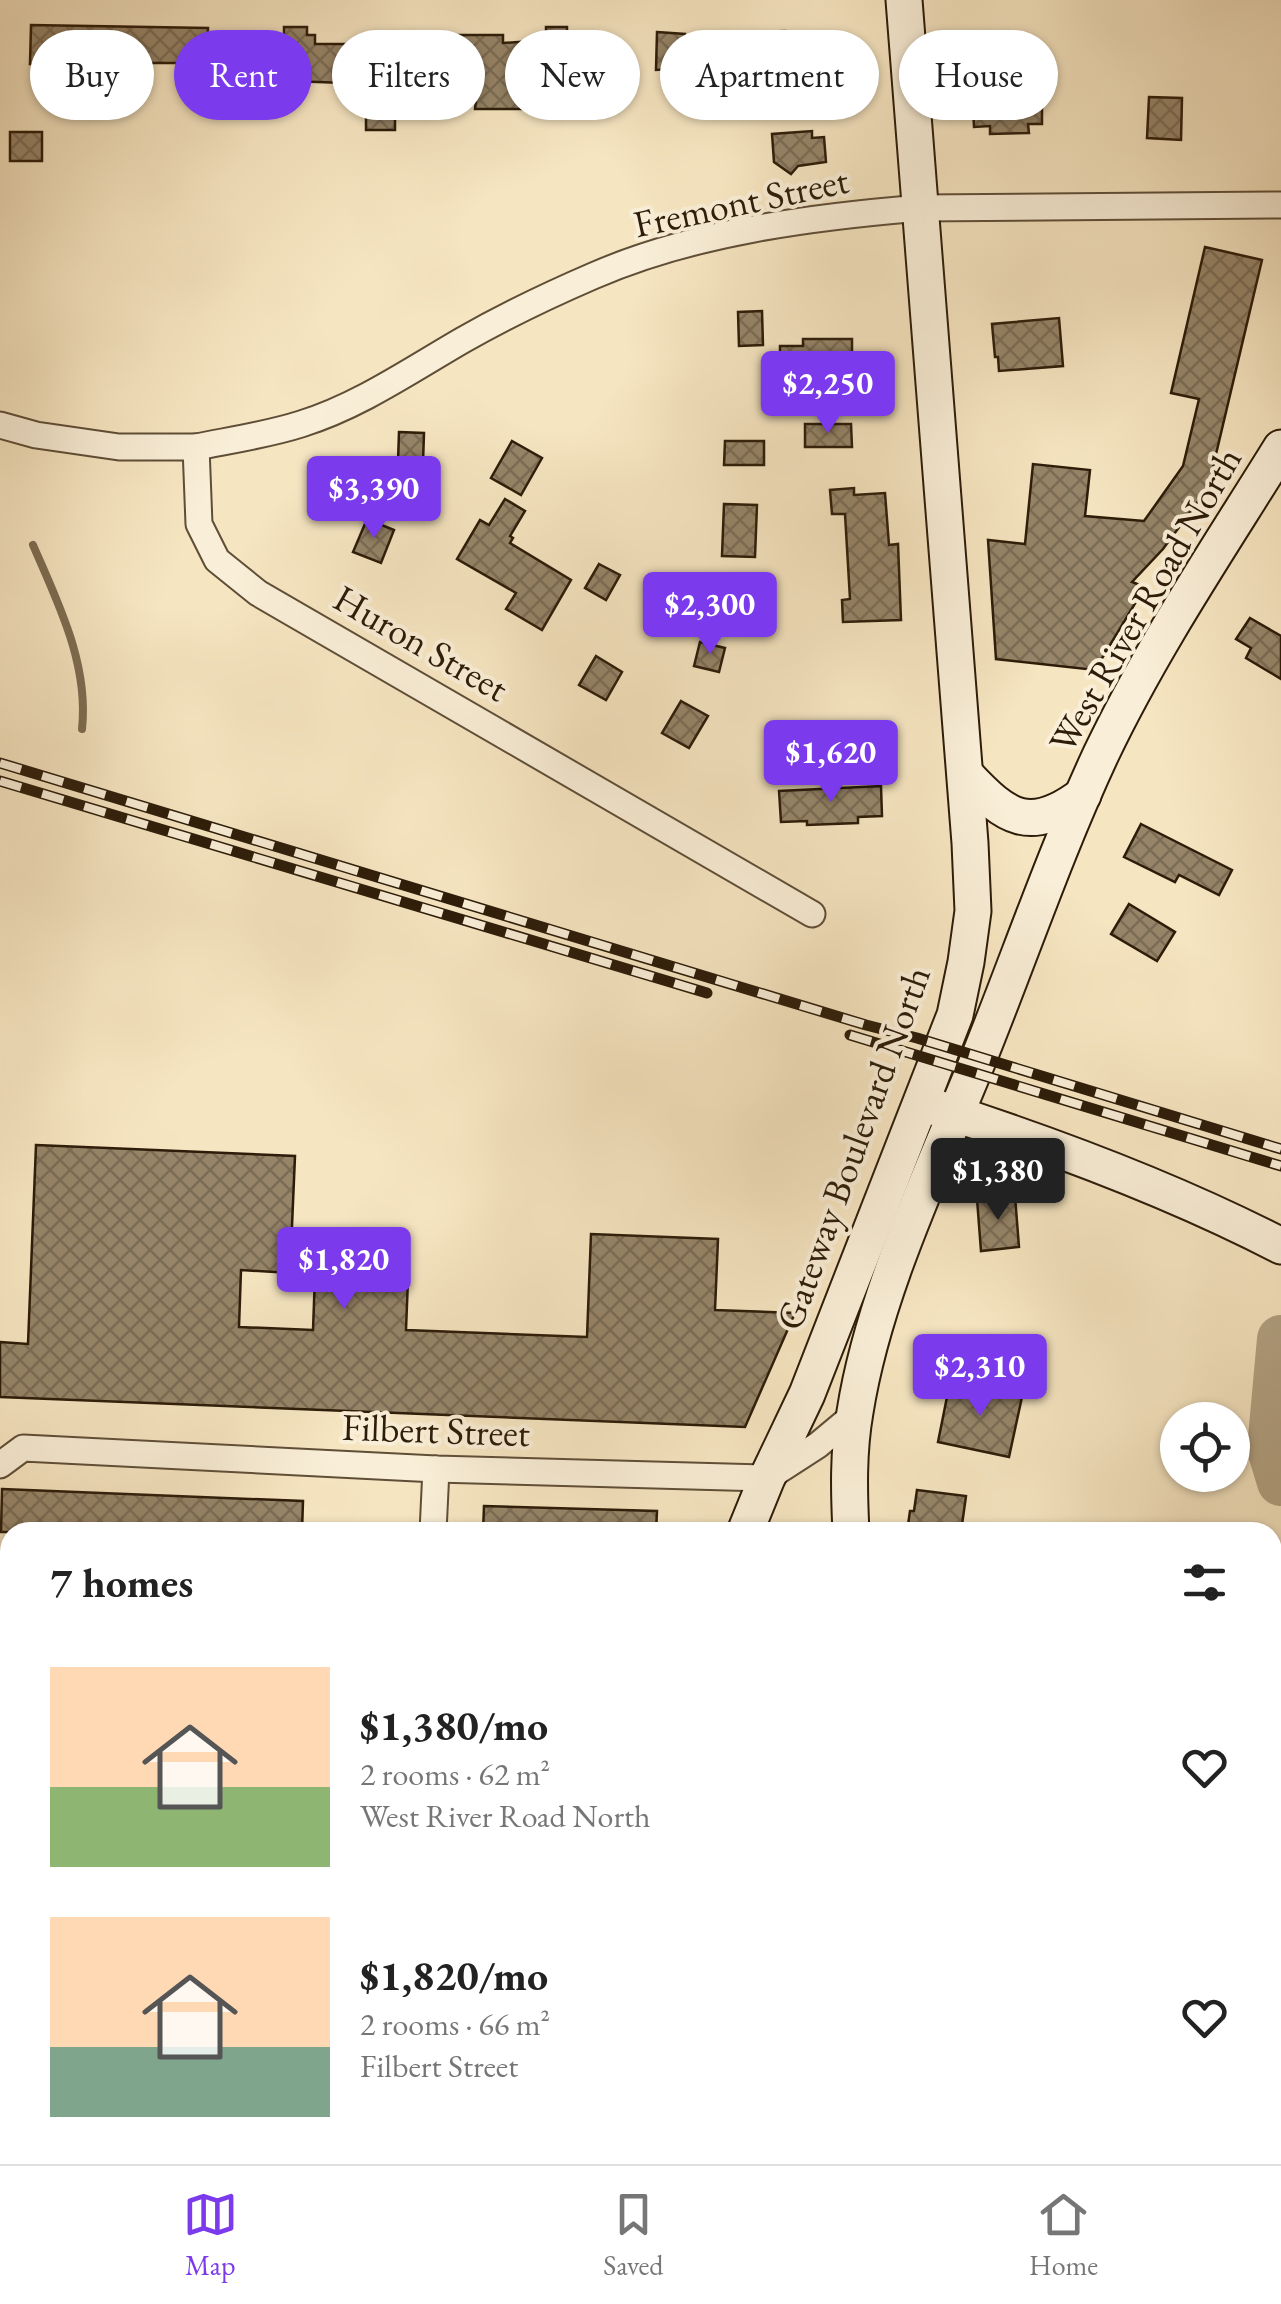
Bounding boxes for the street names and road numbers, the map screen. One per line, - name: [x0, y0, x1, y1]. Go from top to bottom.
- street label: Fremont Street: [629, 155, 853, 248]
- street label: West River Road North: [1037, 438, 1252, 761]
- street label: Huron Street: [325, 573, 517, 712]
- street label: Gateway Boulevard North: [764, 959, 941, 1336]
- street label: Filbert Street: [341, 1402, 531, 1457]

